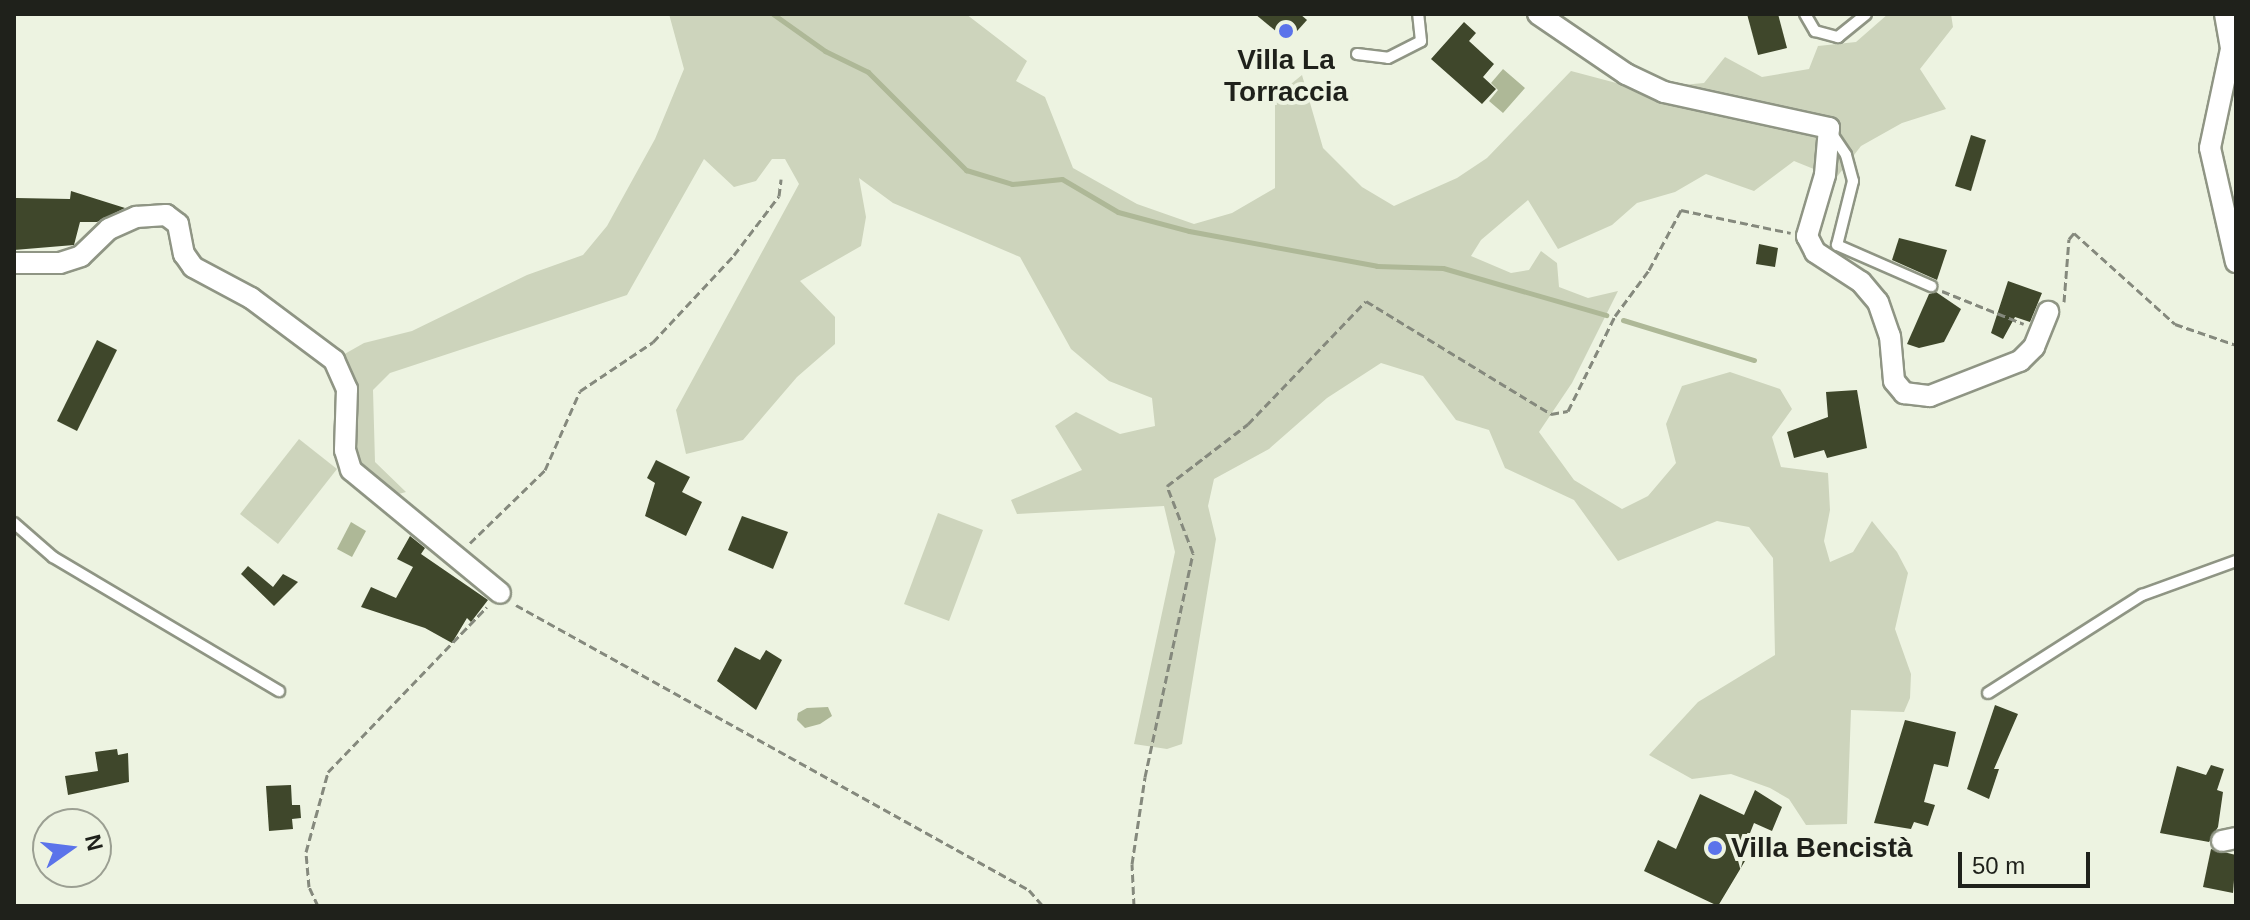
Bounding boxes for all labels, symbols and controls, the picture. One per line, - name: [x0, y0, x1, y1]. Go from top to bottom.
- marker: Villa La Torraccia: [1277, 22, 1295, 40]
- place label: Villa La Torraccia: [1224, 43, 1348, 109]
- north arrow: [32, 808, 112, 888]
- place label: Villa Bencistà: [1731, 831, 1913, 865]
- text: N: [80, 832, 108, 853]
- scale bar: [1962, 836, 2094, 886]
- marker: Villa Bencistà: [1706, 839, 1724, 857]
- text: 50 m: [1972, 852, 2025, 879]

